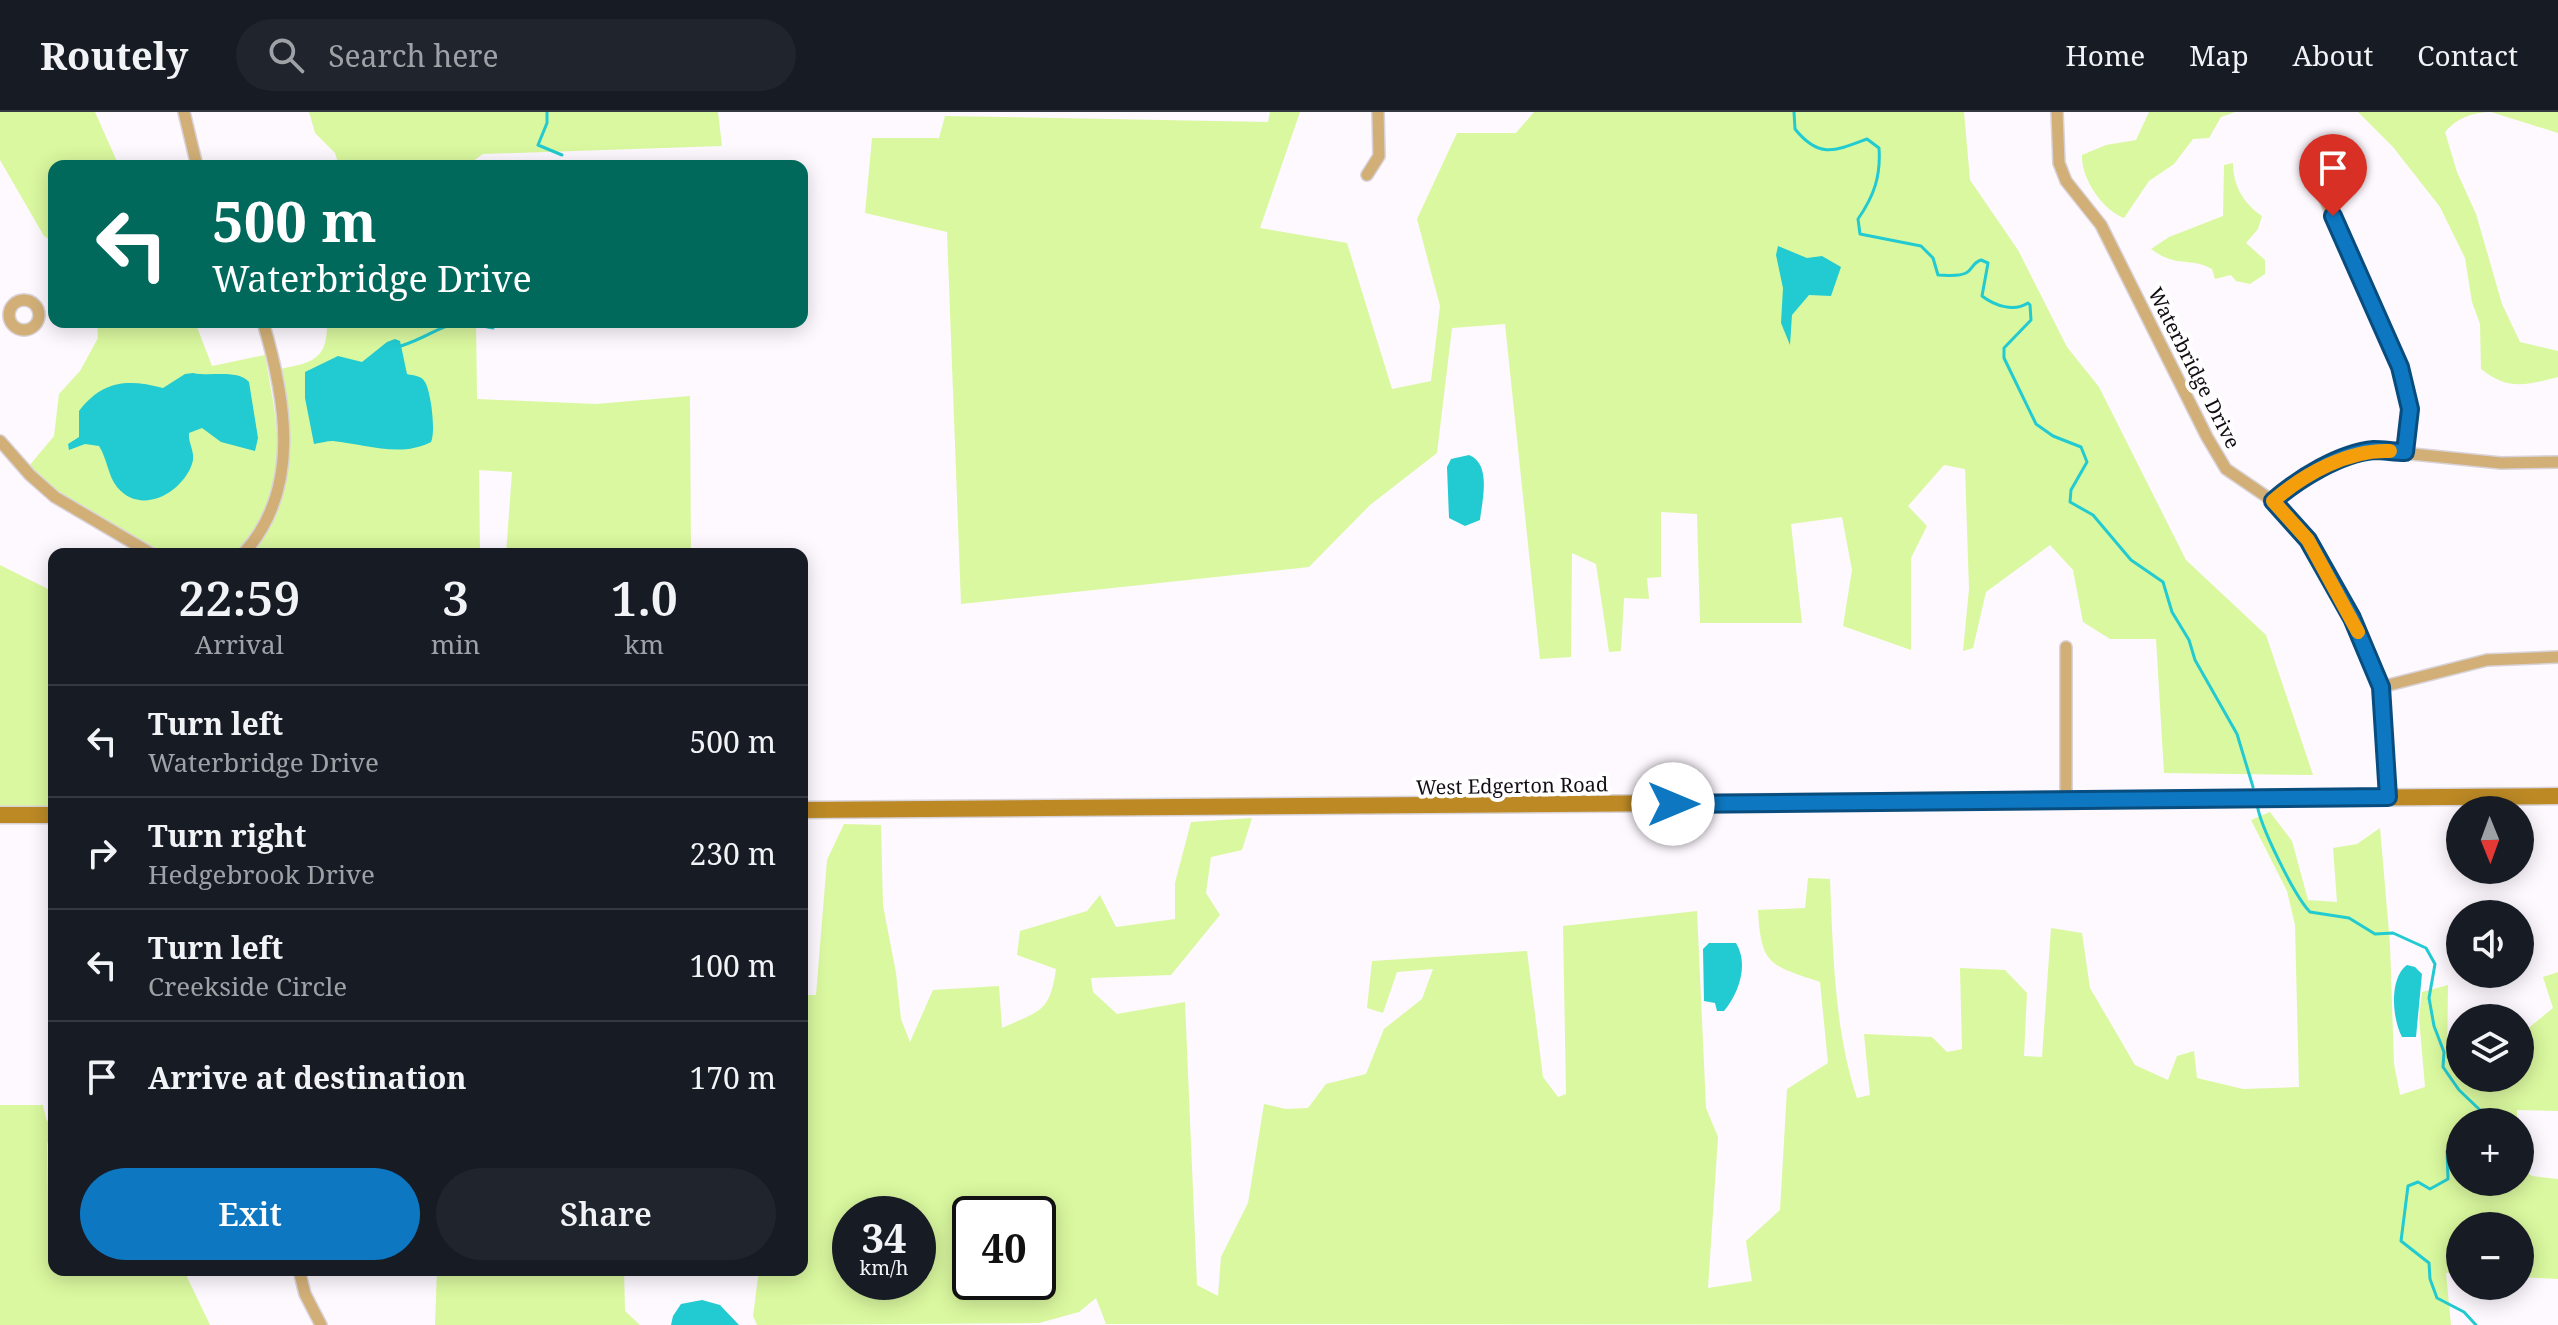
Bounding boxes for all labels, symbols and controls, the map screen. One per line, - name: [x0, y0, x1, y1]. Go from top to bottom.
- search box: [236, 19, 796, 91]
- text: Routely: [40, 29, 188, 81]
- icon: search: [264, 33, 308, 77]
- text: Search here: [328, 35, 499, 76]
- text: Home: [2066, 36, 2145, 74]
- text: Map: [2189, 36, 2249, 74]
- text: About: [2293, 36, 2373, 74]
- text: Contact: [2417, 36, 2518, 74]
- pin: [2299, 134, 2367, 216]
- icon: arrive: [2311, 146, 2355, 190]
- text: 500 m: [212, 182, 377, 258]
- icon: left: [80, 192, 184, 296]
- text: Waterbridge Drive: [212, 254, 532, 303]
- street label: Waterbridge Drive: [2142, 283, 2247, 453]
- text: 22:59: [178, 565, 301, 630]
- text: 3: [442, 565, 469, 630]
- text: 1.0: [610, 565, 678, 630]
- text: Arrival: [195, 626, 284, 662]
- text: min: [431, 626, 480, 662]
- text: km: [624, 626, 664, 662]
- text: Turn left: [148, 703, 283, 744]
- icon: left: [80, 719, 124, 763]
- text: 500 m: [690, 721, 776, 762]
- text: Waterbridge Drive: [148, 744, 379, 780]
- position arrow: [1631, 762, 1715, 846]
- street label: West Edgerton Road: [1416, 770, 1608, 801]
- north arrow: [2446, 796, 2534, 884]
- map controls: [2446, 796, 2534, 1300]
- text: Turn right: [148, 815, 306, 856]
- icon: right: [80, 831, 124, 875]
- text: 230 m: [690, 833, 776, 874]
- text: Hedgebrook Drive: [148, 856, 375, 892]
- button: sound: [2446, 900, 2534, 988]
- text: Turn left: [148, 927, 283, 968]
- icon: left: [80, 943, 124, 987]
- text: 100 m: [690, 945, 776, 986]
- text: Creekside Circle: [148, 968, 347, 1004]
- button: layers: [2446, 1004, 2534, 1092]
- icon: arrive: [80, 1055, 124, 1099]
- text: Arrive at destination: [148, 1057, 467, 1098]
- text: 170 m: [690, 1057, 776, 1098]
- button: +: [2446, 1108, 2534, 1196]
- button: Exit: [80, 1168, 420, 1260]
- button: Share: [436, 1168, 776, 1260]
- speed limit sign: 40: [952, 1196, 1056, 1300]
- text: 34: [861, 1210, 907, 1265]
- button: −: [2446, 1212, 2534, 1300]
- text: km/h: [859, 1254, 909, 1281]

